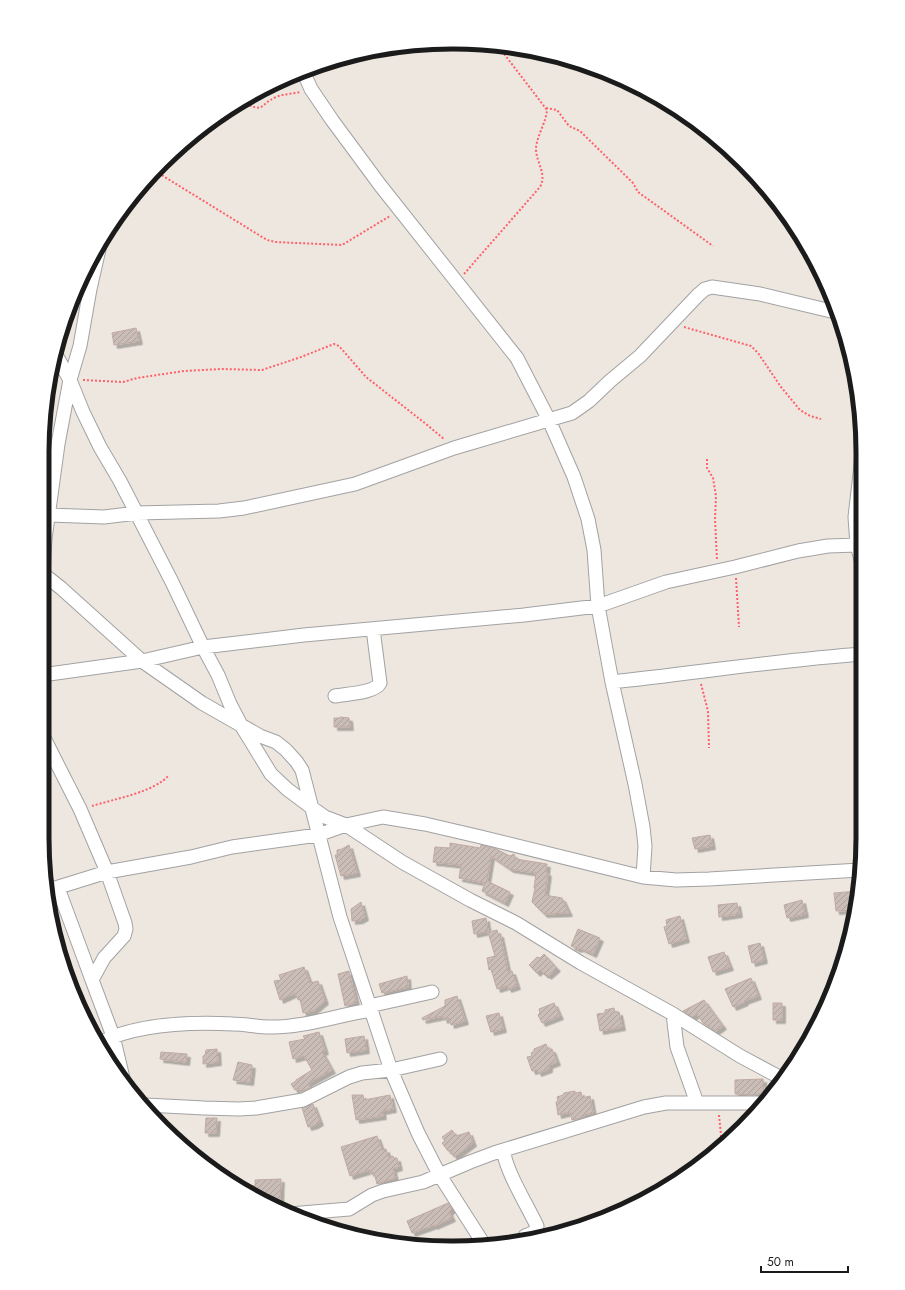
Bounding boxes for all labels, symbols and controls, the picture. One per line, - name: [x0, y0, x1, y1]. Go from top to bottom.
- scale bar: [761, 1248, 848, 1274]
- text: 50 m: [767, 1253, 794, 1271]

